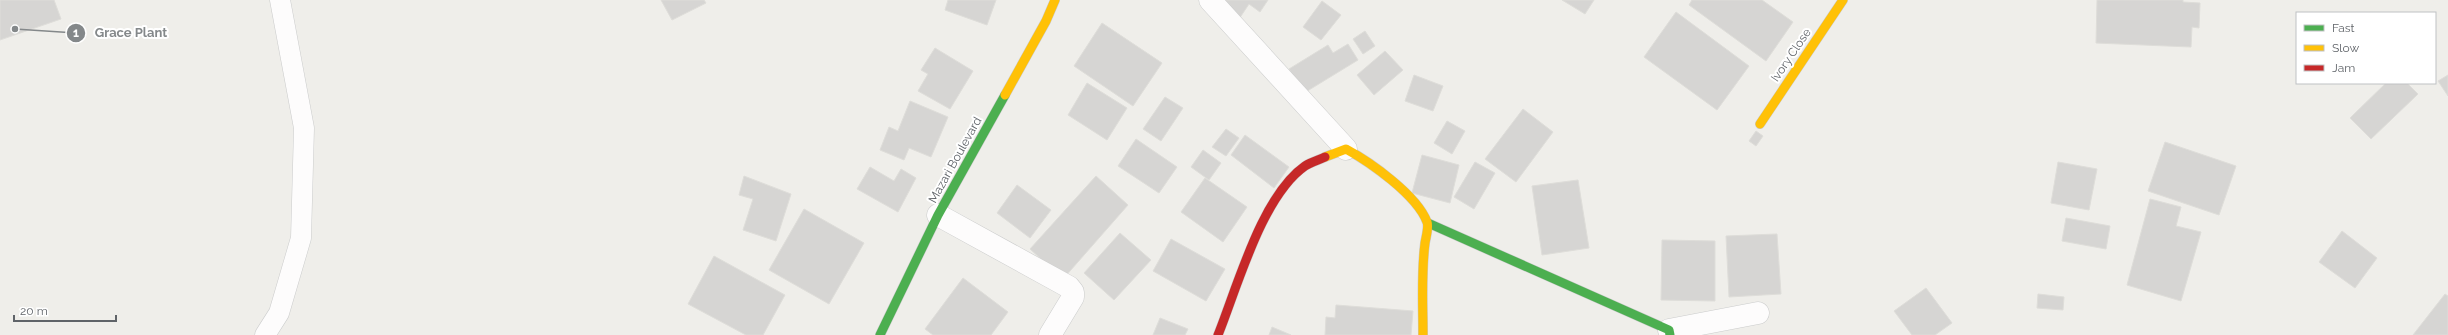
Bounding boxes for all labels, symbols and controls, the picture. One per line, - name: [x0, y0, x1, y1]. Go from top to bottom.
- legend: [2296, 12, 2436, 84]
- callout: Grace Plant: [66, 20, 175, 45]
- text: Fast: [2332, 21, 2355, 35]
- text: Grace Plant: [95, 25, 167, 40]
- text: 1: [73, 26, 79, 40]
- street label: Ivory Close: [1768, 26, 1814, 84]
- text: Slow: [2332, 41, 2359, 55]
- text: Jam: [2332, 61, 2355, 75]
- street label: Mazari Boulevard: [926, 115, 984, 205]
- scale bar: [14, 297, 116, 323]
- text: 20 m: [20, 304, 48, 318]

